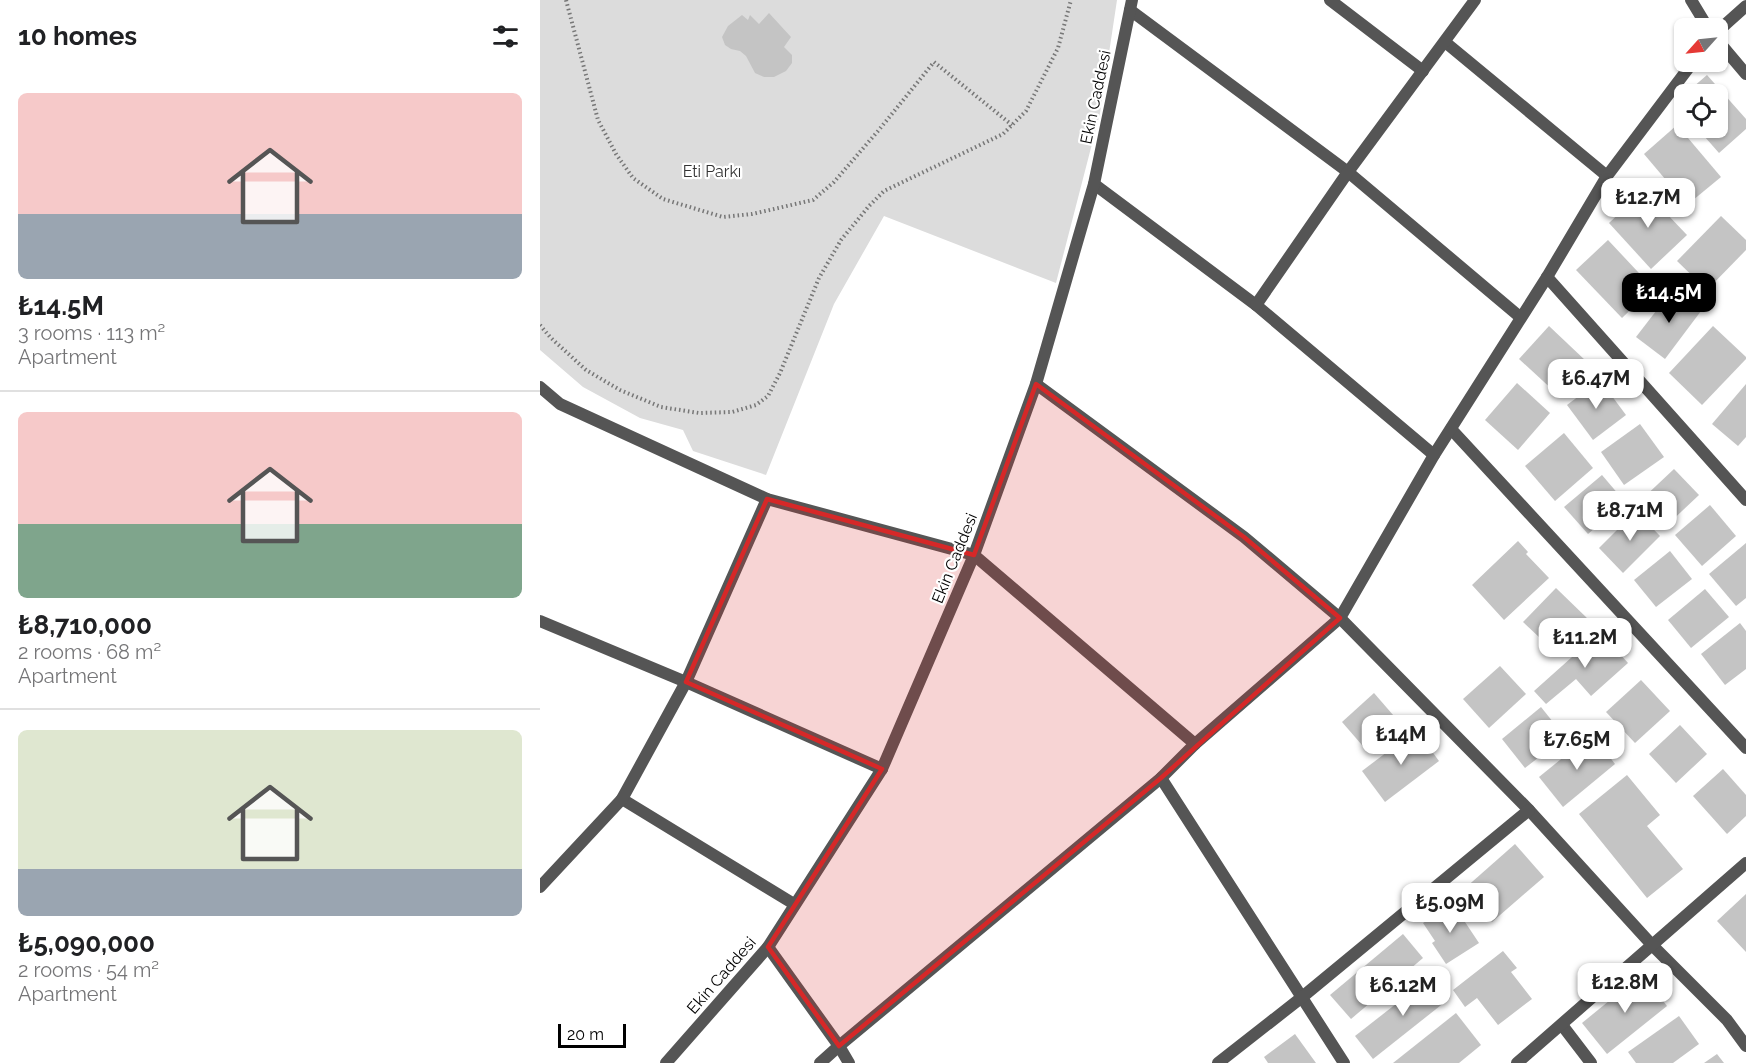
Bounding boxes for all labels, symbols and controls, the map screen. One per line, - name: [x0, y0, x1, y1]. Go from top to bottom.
- north arrow: [1674, 18, 1728, 72]
- map controls: [1674, 18, 1728, 138]
- icon: filters: [489, 20, 522, 53]
- text: 10 homes: [18, 21, 137, 51]
- street label: Ekin Caddesi: [1076, 48, 1115, 146]
- button: locate: [1674, 84, 1728, 138]
- icon: home: [216, 132, 324, 240]
- park label: Eti Parkı: [683, 162, 741, 181]
- pin: ₺12.7M: [1599, 178, 1697, 229]
- text: ₺12.7M: [1615, 185, 1681, 209]
- pin: ₺14.5M: [1620, 273, 1718, 324]
- text: ₺14.5M: [1636, 280, 1702, 304]
- text: ₺14.5M: [18, 291, 104, 321]
- text: 3 rooms · 113 m²: [18, 321, 165, 345]
- text: Apartment: [18, 345, 117, 369]
- pin: ₺6.47M: [1547, 359, 1645, 410]
- text: ₺6.47M: [1562, 366, 1630, 390]
- icon: home: [216, 451, 324, 559]
- pin: ₺8.71M: [1581, 491, 1679, 542]
- text: ₺8.71M: [1597, 498, 1663, 522]
- street label: Ekin Caddesi: [928, 510, 981, 606]
- text: ₺8,710,000: [18, 610, 152, 640]
- pin: ₺11.2M: [1536, 618, 1634, 669]
- text: ₺11.2M: [1553, 625, 1617, 649]
- text: 2 rooms · 68 m²: [18, 640, 161, 664]
- text: Apartment: [18, 664, 117, 688]
- pin: ₺14M: [1365, 715, 1437, 766]
- pin: ₺7.65M: [1528, 720, 1626, 771]
- text: ₺14M: [1376, 722, 1426, 746]
- text: ₺7.65M: [1543, 727, 1611, 751]
- icon: home: [216, 769, 324, 877]
- pin: ₺5.09M: [1401, 883, 1499, 934]
- text: ₺5.09M: [1416, 890, 1484, 914]
- text: ₺5,090,000: [18, 928, 155, 958]
- street label: Ekin Caddesi: [683, 933, 760, 1018]
- text: 2 rooms · 54 m²: [18, 958, 159, 982]
- pin: ₺12.8M: [1576, 963, 1674, 1014]
- pin: ₺6.12M: [1354, 966, 1452, 1017]
- text: ₺12.8M: [1592, 970, 1658, 994]
- text: ₺6.12M: [1370, 973, 1436, 997]
- text: Apartment: [18, 982, 117, 1006]
- scale bar: [558, 1021, 626, 1048]
- text: 20 m: [567, 1025, 604, 1044]

